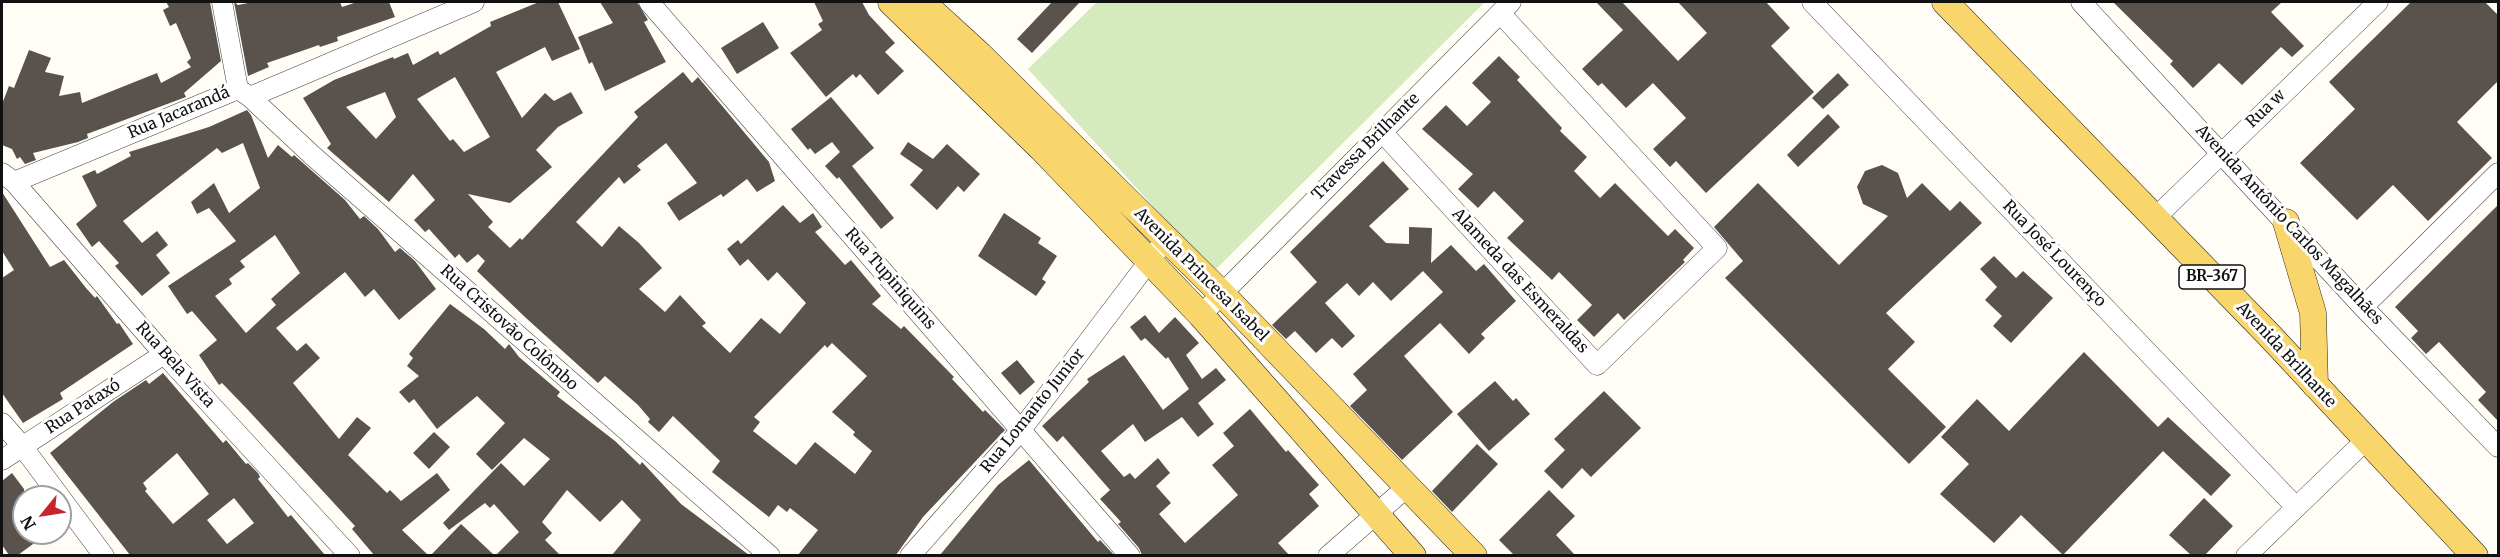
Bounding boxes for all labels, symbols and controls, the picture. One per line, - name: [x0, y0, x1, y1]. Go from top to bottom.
- street label: Rua Jacarandá: [125, 83, 233, 143]
- street label: Rua w: [2242, 86, 2290, 132]
- street label: Travessa Brilhante: [1308, 89, 1424, 205]
- street label: Avenida Antônio Carlos Magalhães: [2191, 121, 2387, 329]
- street label: Rua José Lourenço: [1998, 197, 2110, 311]
- street label: Avenida Princesa Isabel: [1130, 204, 1272, 346]
- street label: Alameda das Esmeraldas: [1448, 205, 1592, 357]
- street label: Rua Tupiniquins: [841, 224, 939, 334]
- street label: Rua Cristovão Colômbo: [436, 261, 582, 395]
- road number: BR-367: [2179, 265, 2245, 289]
- street label: Avenida Brilhante: [2232, 298, 2340, 412]
- street label: Rua Bela Vista: [132, 318, 218, 412]
- street label: Rua Lomanto Junior: [977, 345, 1089, 477]
- street label: Rua Pataxó: [42, 376, 124, 438]
- north arrow: [12, 485, 72, 545]
- text: N: [16, 513, 40, 533]

